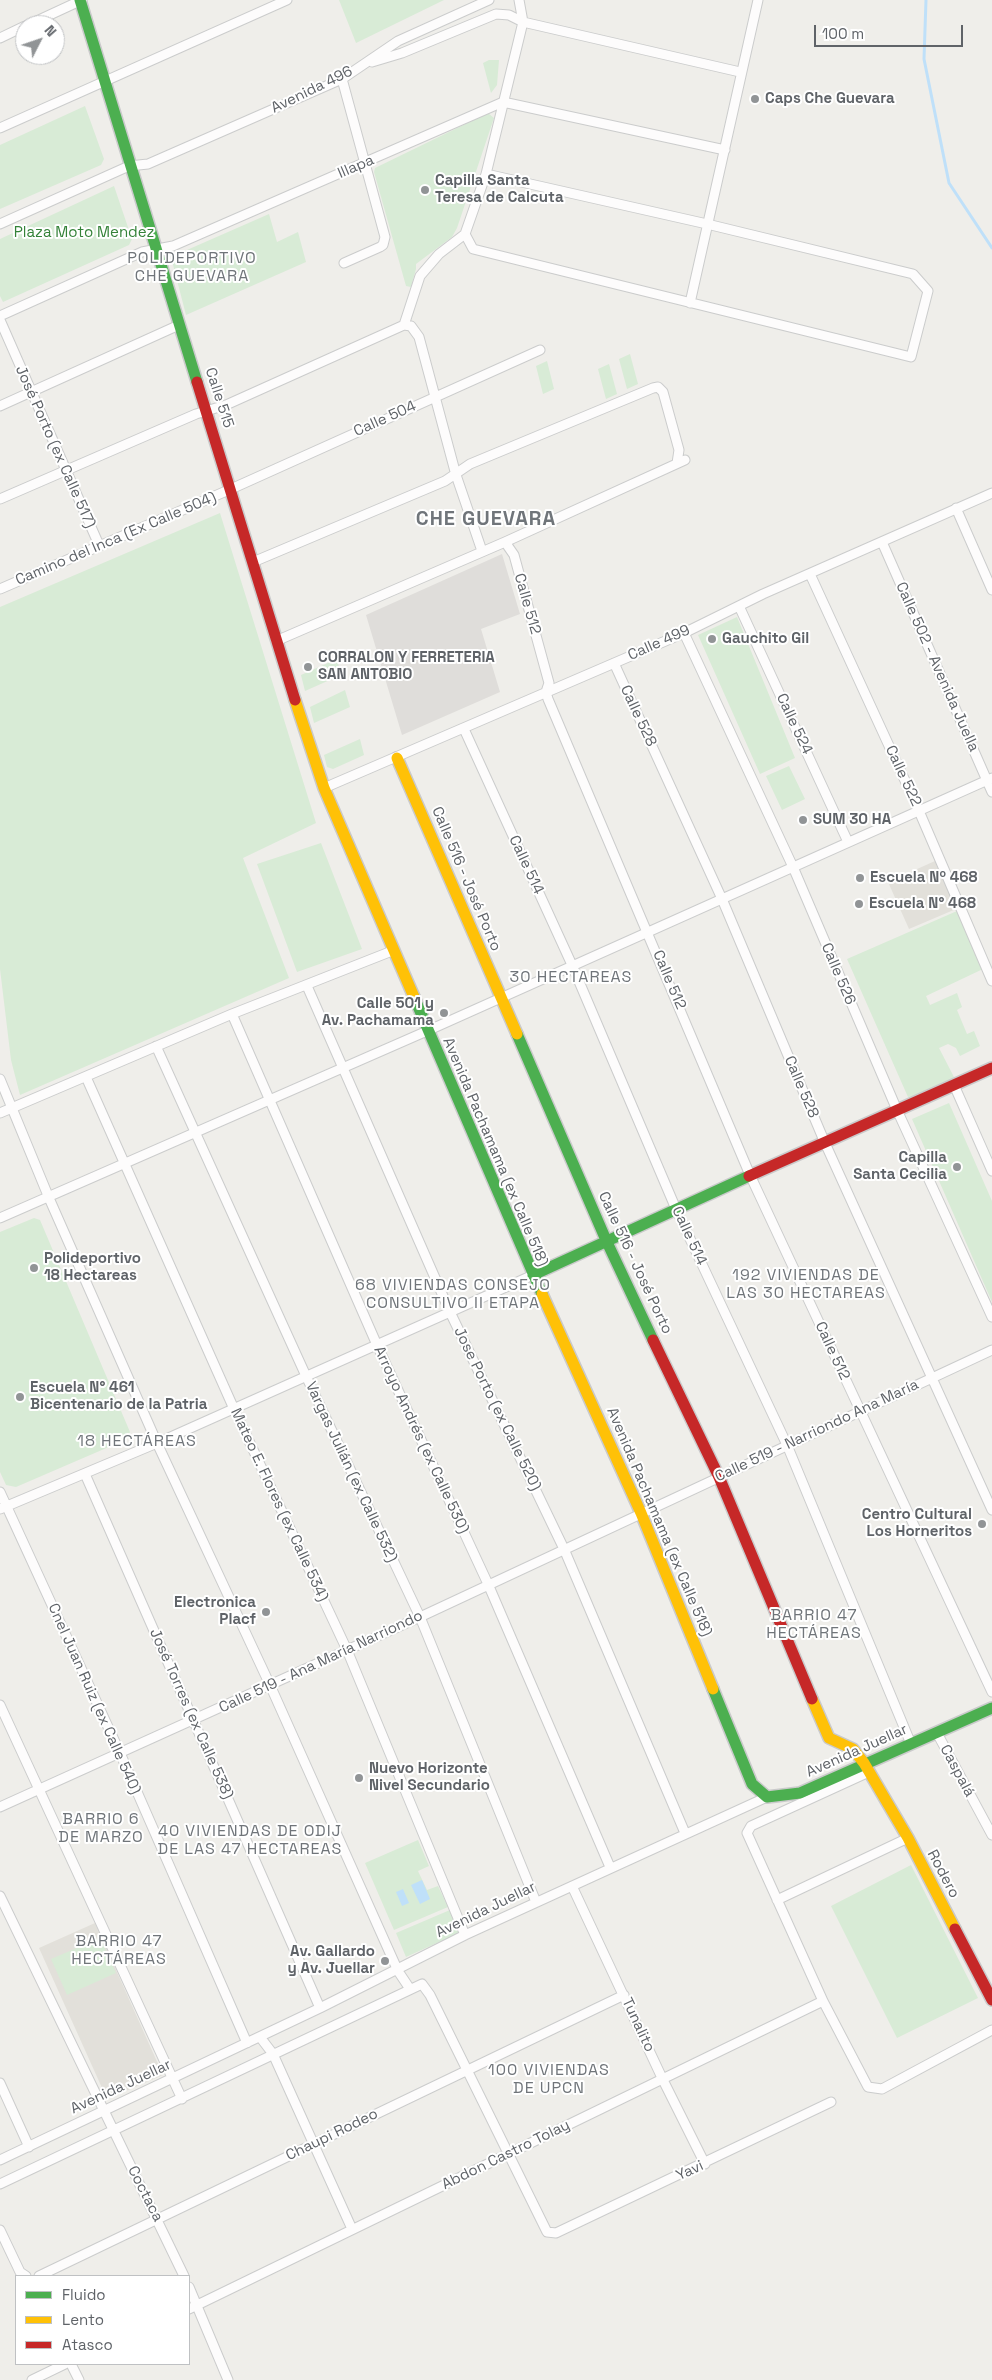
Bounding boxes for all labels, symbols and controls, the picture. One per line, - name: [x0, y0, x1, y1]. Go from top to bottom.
- north arrow: [15, 15, 65, 65]
- scale bar: [817, 15, 966, 47]
- text: N: [41, 21, 60, 40]
- text: 100 m: [822, 24, 864, 43]
- street label: Avenida 496: [268, 62, 356, 118]
- place label: Caps Che Guevara: [765, 90, 895, 108]
- marker: Caps Che Guevara: [749, 93, 761, 105]
- street label: Illapa: [335, 151, 377, 183]
- place label: Capilla Santa Teresa de Calcuta: [435, 172, 564, 207]
- marker: Capilla Santa Teresa de Calcuta: [419, 184, 431, 196]
- park label: Plaza Moto Mendez: [14, 224, 154, 242]
- district label: POLIDEPORTIVO CHE GUEVARA: [126, 249, 258, 287]
- street label: José Porto (ex Calle 517): [11, 363, 99, 531]
- street label: Calle 515: [201, 366, 237, 430]
- street label: Calle 504: [351, 397, 419, 441]
- street label: Camino del Inca (Ex Calle 504): [13, 488, 219, 590]
- district label: CHE GUEVARA: [414, 508, 558, 532]
- street label: Calle 512: [510, 572, 544, 636]
- street label: Calle 502 - Avenida Juella: [891, 579, 983, 755]
- street label: Calle 499: [625, 621, 693, 665]
- place label: Gauchito Gil: [722, 630, 809, 648]
- marker: Gauchito Gil: [706, 633, 718, 645]
- place label: CORRALON Y FERRETERIA SAN ANTOBIO: [318, 649, 495, 684]
- marker: CORRALON Y FERRETERIA SAN ANTOBIO: [302, 661, 314, 673]
- street label: Calle 528: [616, 682, 660, 750]
- street label: Calle 524: [772, 691, 816, 757]
- street label: Calle 522: [881, 743, 925, 809]
- street label: Calle 516 - José Porto: [427, 804, 505, 954]
- place label: SUM 30 HA: [813, 811, 891, 829]
- marker: SUM 30 HA: [797, 814, 809, 826]
- street label: Calle 514: [505, 833, 547, 897]
- place label: Escuela Nº 468: [870, 869, 978, 887]
- marker: Escuela Nº 468: [854, 872, 866, 884]
- place label: Escuela N° 468: [869, 895, 976, 913]
- marker: Escuela N° 468: [853, 898, 865, 910]
- street label: Calle 526: [817, 940, 859, 1008]
- street label: Calle 512: [649, 948, 689, 1012]
- district label: 30 HECTAREAS: [508, 968, 634, 988]
- place label: Calle 501 y Av. Pachamama: [322, 995, 434, 1030]
- marker: Calle 501 y Av. Pachamama: [438, 1007, 450, 1019]
- street label: Avenida Pachamama (ex Calle 518): [439, 1035, 551, 1269]
- street label: Calle 528: [780, 1053, 822, 1121]
- place label: Capilla Santa Cecilia: [853, 1149, 947, 1184]
- marker: Capilla Santa Cecilia: [951, 1161, 963, 1173]
- street label: Calle 516 - José Porto: [594, 1189, 676, 1337]
- street label: Calle 514: [668, 1204, 710, 1268]
- place label: Polideportivo 18 Hectareas: [44, 1250, 141, 1285]
- marker: Polideportivo 18 Hectareas: [28, 1262, 40, 1274]
- district label: 192 VIVIENDAS DE LAS 30 HECTAREAS: [724, 1266, 888, 1304]
- district label: 68 VIVIENDAS CONSEJO CONSULTIVO II ETAPA: [353, 1276, 553, 1314]
- street label: Calle 512: [811, 1319, 853, 1383]
- street label: Jose Porto (ex Calle 520): [449, 1324, 545, 1494]
- street label: Arroyo Andrés (ex Calle 530): [370, 1344, 472, 1536]
- street label: Calle 519 - Narriondo Ana María: [712, 1376, 922, 1486]
- place label: Escuela N° 461 Bicentenario de la Patria: [30, 1379, 207, 1414]
- street label: Vargas Julián (ex Calle 532): [301, 1379, 401, 1565]
- marker: Escuela N° 461 Bicentenario de la Patria: [14, 1391, 26, 1403]
- street label: Avenida Pachamama (ex Calle 518): [603, 1405, 715, 1639]
- street label: Mateo E. Flores (ex Calle 534): [226, 1406, 332, 1604]
- district label: 18 HECTÁREAS: [76, 1432, 198, 1452]
- place label: Centro Cultural Los Horneritos: [862, 1506, 972, 1541]
- marker: Centro Cultural Los Horneritos: [976, 1518, 988, 1530]
- place label: Electronica Placf: [174, 1594, 256, 1629]
- street label: Cnel Juan Ruiz (ex Calle 540): [44, 1601, 144, 1797]
- marker: Electronica Placf: [260, 1606, 272, 1618]
- district label: BARRIO 47 HECTÁREAS: [765, 1606, 863, 1644]
- street label: Calle 519 - Ana María Narriondo: [216, 1607, 426, 1717]
- street label: José Torres (ex Calle 538): [145, 1626, 237, 1802]
- street label: Avenida Juellar: [804, 1721, 910, 1781]
- street label: Caspalá: [936, 1742, 978, 1800]
- place label: Nuevo Horizonte Nivel Secundario: [369, 1760, 490, 1795]
- marker: Nuevo Horizonte Nivel Secundario: [353, 1772, 365, 1784]
- district label: BARRIO 6 DE MARZO: [57, 1810, 145, 1848]
- district label: 40 VIVIENDAS DE ODIJ DE LAS 47 HECTAREAS: [155, 1822, 345, 1860]
- street label: Rodero: [923, 1847, 963, 1901]
- street label: Avenida Juellar: [433, 1878, 539, 1942]
- district label: BARRIO 47 HECTÁREAS: [70, 1932, 168, 1970]
- place label: Av. Gallardo y Av. Juellar: [288, 1943, 375, 1978]
- marker: Av. Gallardo y Av. Juellar: [379, 1955, 391, 1967]
- street label: Tunalito: [618, 1995, 658, 2055]
- street label: Avenida Juellar: [68, 2056, 174, 2118]
- district label: 100 VIVIENDAS DE UPCN: [486, 2061, 612, 2099]
- street label: Chaupi Rodeo: [283, 2105, 381, 2165]
- street label: Abdon Castro Tolay: [439, 2116, 573, 2194]
- street label: Yavi: [674, 2157, 706, 2185]
- street label: Coctaca: [123, 2163, 167, 2225]
- legend: [15, 2275, 190, 2365]
- text: Fluido: [62, 2285, 106, 2304]
- text: Lento: [62, 2310, 104, 2329]
- text: Atasco: [62, 2335, 113, 2354]

